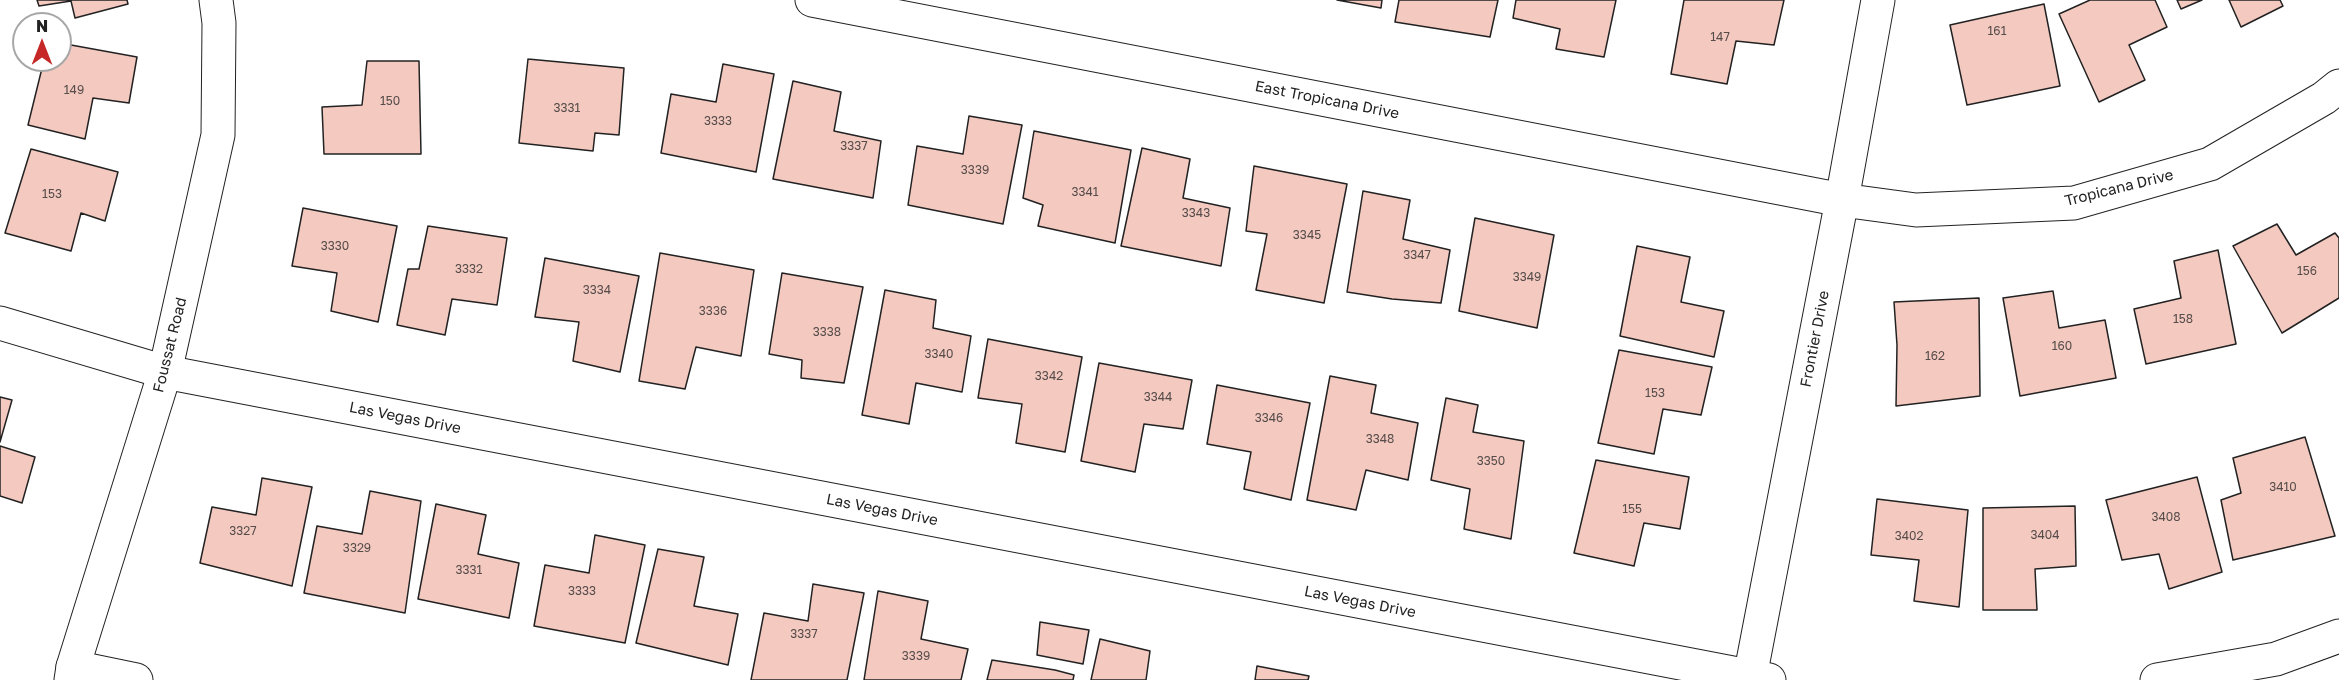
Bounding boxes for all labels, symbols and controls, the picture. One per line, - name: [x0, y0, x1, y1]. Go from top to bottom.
- north arrow: [12, 12, 72, 72]
- text: N: [36, 16, 48, 36]
- house number: 161: [1988, 24, 2006, 38]
- house number: 147: [1710, 30, 1730, 44]
- street label: East Tropicana Drive: [1253, 77, 1401, 123]
- house number: 149: [64, 83, 84, 97]
- house number: 150: [380, 94, 400, 108]
- house number: 3331: [554, 101, 580, 115]
- house number: 3333: [704, 114, 732, 128]
- house number: 3337: [840, 139, 868, 153]
- house number: 3339: [961, 163, 989, 177]
- street label: Tropicana Drive: [2063, 166, 2175, 210]
- house number: 3341: [1071, 185, 1099, 199]
- house number: 153: [42, 187, 62, 201]
- house number: 3343: [1182, 206, 1210, 220]
- house number: 3345: [1293, 228, 1321, 242]
- house number: 3330: [321, 239, 349, 253]
- house number: 3347: [1403, 248, 1431, 262]
- house number: 3332: [455, 262, 483, 276]
- house number: 156: [2297, 264, 2317, 278]
- house number: 3349: [1513, 270, 1541, 284]
- house number: 3334: [583, 283, 611, 297]
- street label: Frontier Drive: [1797, 289, 1833, 389]
- street label: Foussat Road: [149, 295, 191, 395]
- house number: 3336: [699, 304, 727, 318]
- house number: 158: [2173, 312, 2193, 326]
- house number: 3338: [813, 325, 841, 339]
- house number: 160: [2052, 339, 2072, 353]
- house number: 3340: [925, 347, 953, 361]
- house number: 162: [1925, 349, 1945, 363]
- house number: 3342: [1035, 369, 1063, 383]
- house number: 153: [1645, 386, 1665, 400]
- house number: 3344: [1144, 390, 1172, 404]
- street label: Las Vegas Drive: [348, 398, 462, 438]
- house number: 3346: [1255, 411, 1283, 425]
- house number: 3348: [1366, 432, 1394, 446]
- house number: 3350: [1477, 454, 1505, 468]
- house number: 3410: [2269, 480, 2297, 494]
- street label: Las Vegas Drive: [825, 490, 939, 530]
- house number: 155: [1622, 502, 1642, 516]
- house number: 3408: [2151, 510, 2181, 524]
- house number: 3327: [229, 524, 257, 538]
- house number: 3404: [2030, 528, 2060, 542]
- house number: 3402: [1895, 529, 1923, 543]
- house number: 3329: [343, 541, 371, 555]
- house number: 3331: [456, 563, 482, 577]
- street label: Las Vegas Drive: [1303, 582, 1417, 622]
- house number: 3333: [568, 584, 596, 598]
- house number: 3337: [790, 627, 818, 641]
- house number: 3339: [902, 649, 930, 663]

